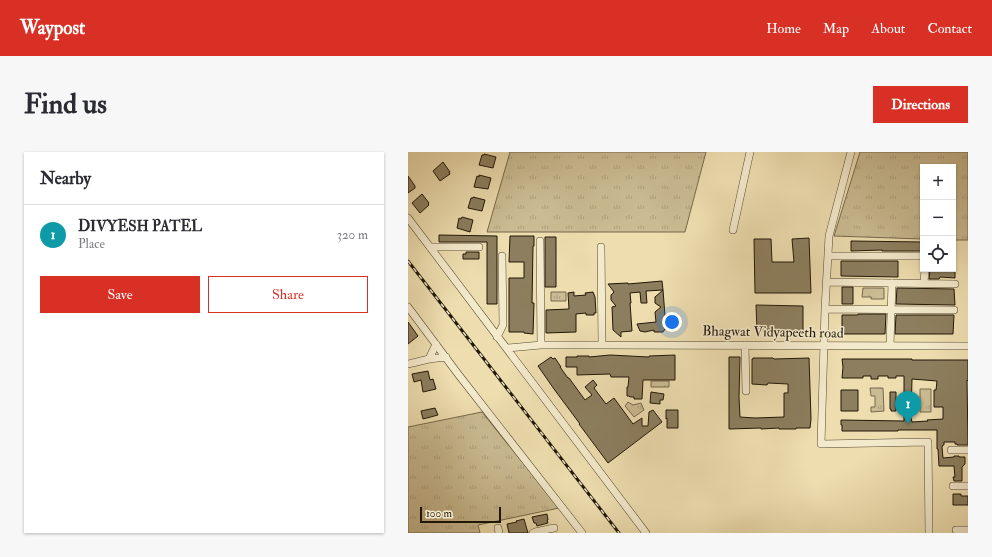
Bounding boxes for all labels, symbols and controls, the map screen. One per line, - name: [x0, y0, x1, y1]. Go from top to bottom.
- text: Waypost: [20, 16, 85, 40]
- text: Home: [766, 20, 801, 37]
- text: Map: [823, 20, 849, 37]
- text: About: [871, 20, 905, 37]
- text: Contact: [927, 20, 972, 37]
- button: Directions: [873, 86, 968, 123]
- text: Find us: [24, 87, 107, 122]
- map controls: [920, 164, 956, 272]
- button: +: [920, 164, 956, 200]
- text: Nearby: [40, 168, 91, 189]
- button: −: [920, 200, 956, 236]
- text: DIVYESH PATEL: [78, 217, 202, 236]
- text: 1: [51, 227, 55, 243]
- text: 320 m: [337, 227, 368, 243]
- text: Place: [78, 236, 105, 252]
- button: locate: [920, 236, 956, 272]
- button: Save: [40, 276, 200, 313]
- button: Share: [208, 276, 368, 313]
- your location: [662, 312, 682, 332]
- street label: Bhagwat Vidyapeeth road: [702, 322, 844, 343]
- pin: 1: [895, 391, 921, 424]
- scale bar: [420, 505, 501, 524]
- text: 100 m: [426, 507, 452, 520]

